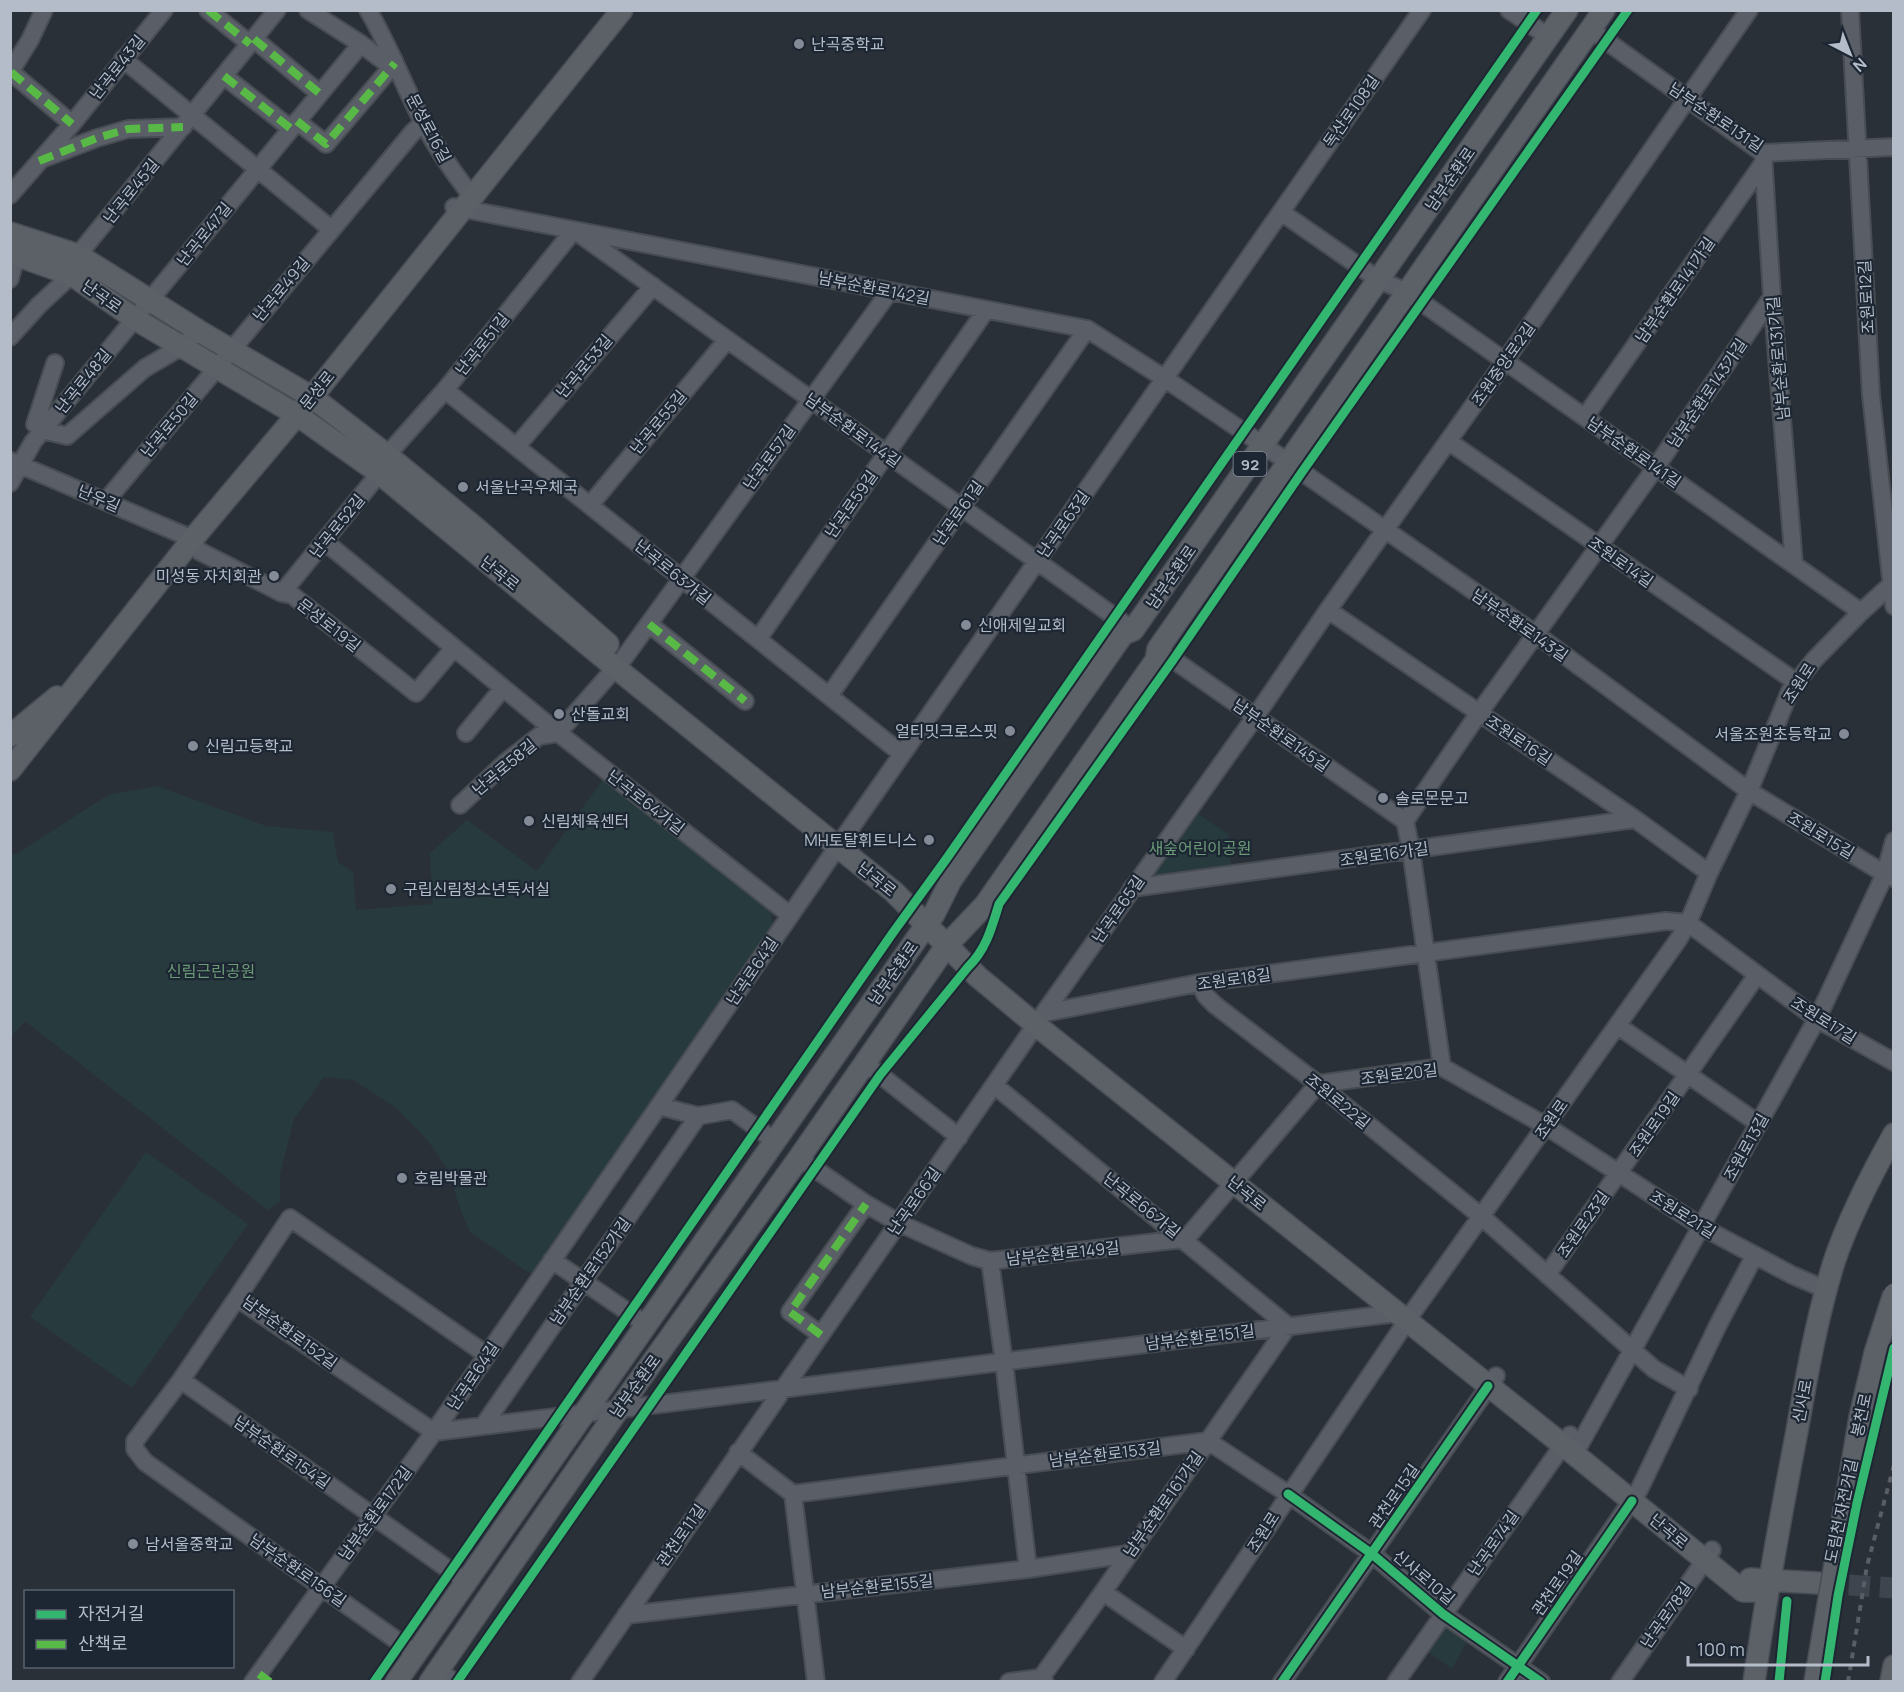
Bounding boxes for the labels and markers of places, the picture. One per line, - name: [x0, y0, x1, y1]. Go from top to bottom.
- place label: 난곡중학교: [811, 33, 885, 55]
- marker: 난곡중학교: [792, 37, 806, 51]
- place label: 서울난곡우체국: [475, 476, 578, 498]
- marker: 서울난곡우체국: [456, 480, 470, 494]
- place label: 미성동 자치회관: [156, 565, 262, 587]
- marker: 미성동 자치회관: [267, 569, 281, 583]
- place label: 신애제일교회: [978, 614, 1066, 636]
- marker: 신애제일교회: [959, 618, 973, 632]
- place label: 산돌교회: [571, 703, 630, 725]
- marker: 산돌교회: [552, 707, 566, 721]
- place label: 얼티밋크로스핏: [895, 720, 998, 742]
- place label: 서울조원초등학교: [1714, 723, 1832, 745]
- marker: 얼티밋크로스핏: [1003, 724, 1017, 738]
- marker: 서울조원초등학교: [1837, 727, 1851, 741]
- place label: 신림고등학교: [205, 735, 293, 757]
- marker: 신림고등학교: [186, 739, 200, 753]
- place label: 솔로몬문고: [1395, 787, 1469, 809]
- marker: 솔로몬문고: [1376, 791, 1390, 805]
- place label: 신림체육센터: [541, 810, 629, 832]
- marker: 신림체육센터: [522, 814, 536, 828]
- place label: MH토탈휘트니스: [804, 829, 917, 851]
- marker: MH토탈휘트니스: [922, 833, 936, 847]
- place label: 구립신림청소년독서실: [403, 878, 550, 900]
- marker: 구립신림청소년독서실: [384, 882, 398, 896]
- place label: 호림박물관: [414, 1167, 488, 1189]
- marker: 호림박물관: [395, 1171, 409, 1185]
- place label: 남서울중학교: [145, 1533, 233, 1555]
- marker: 남서울중학교: [126, 1537, 140, 1551]

